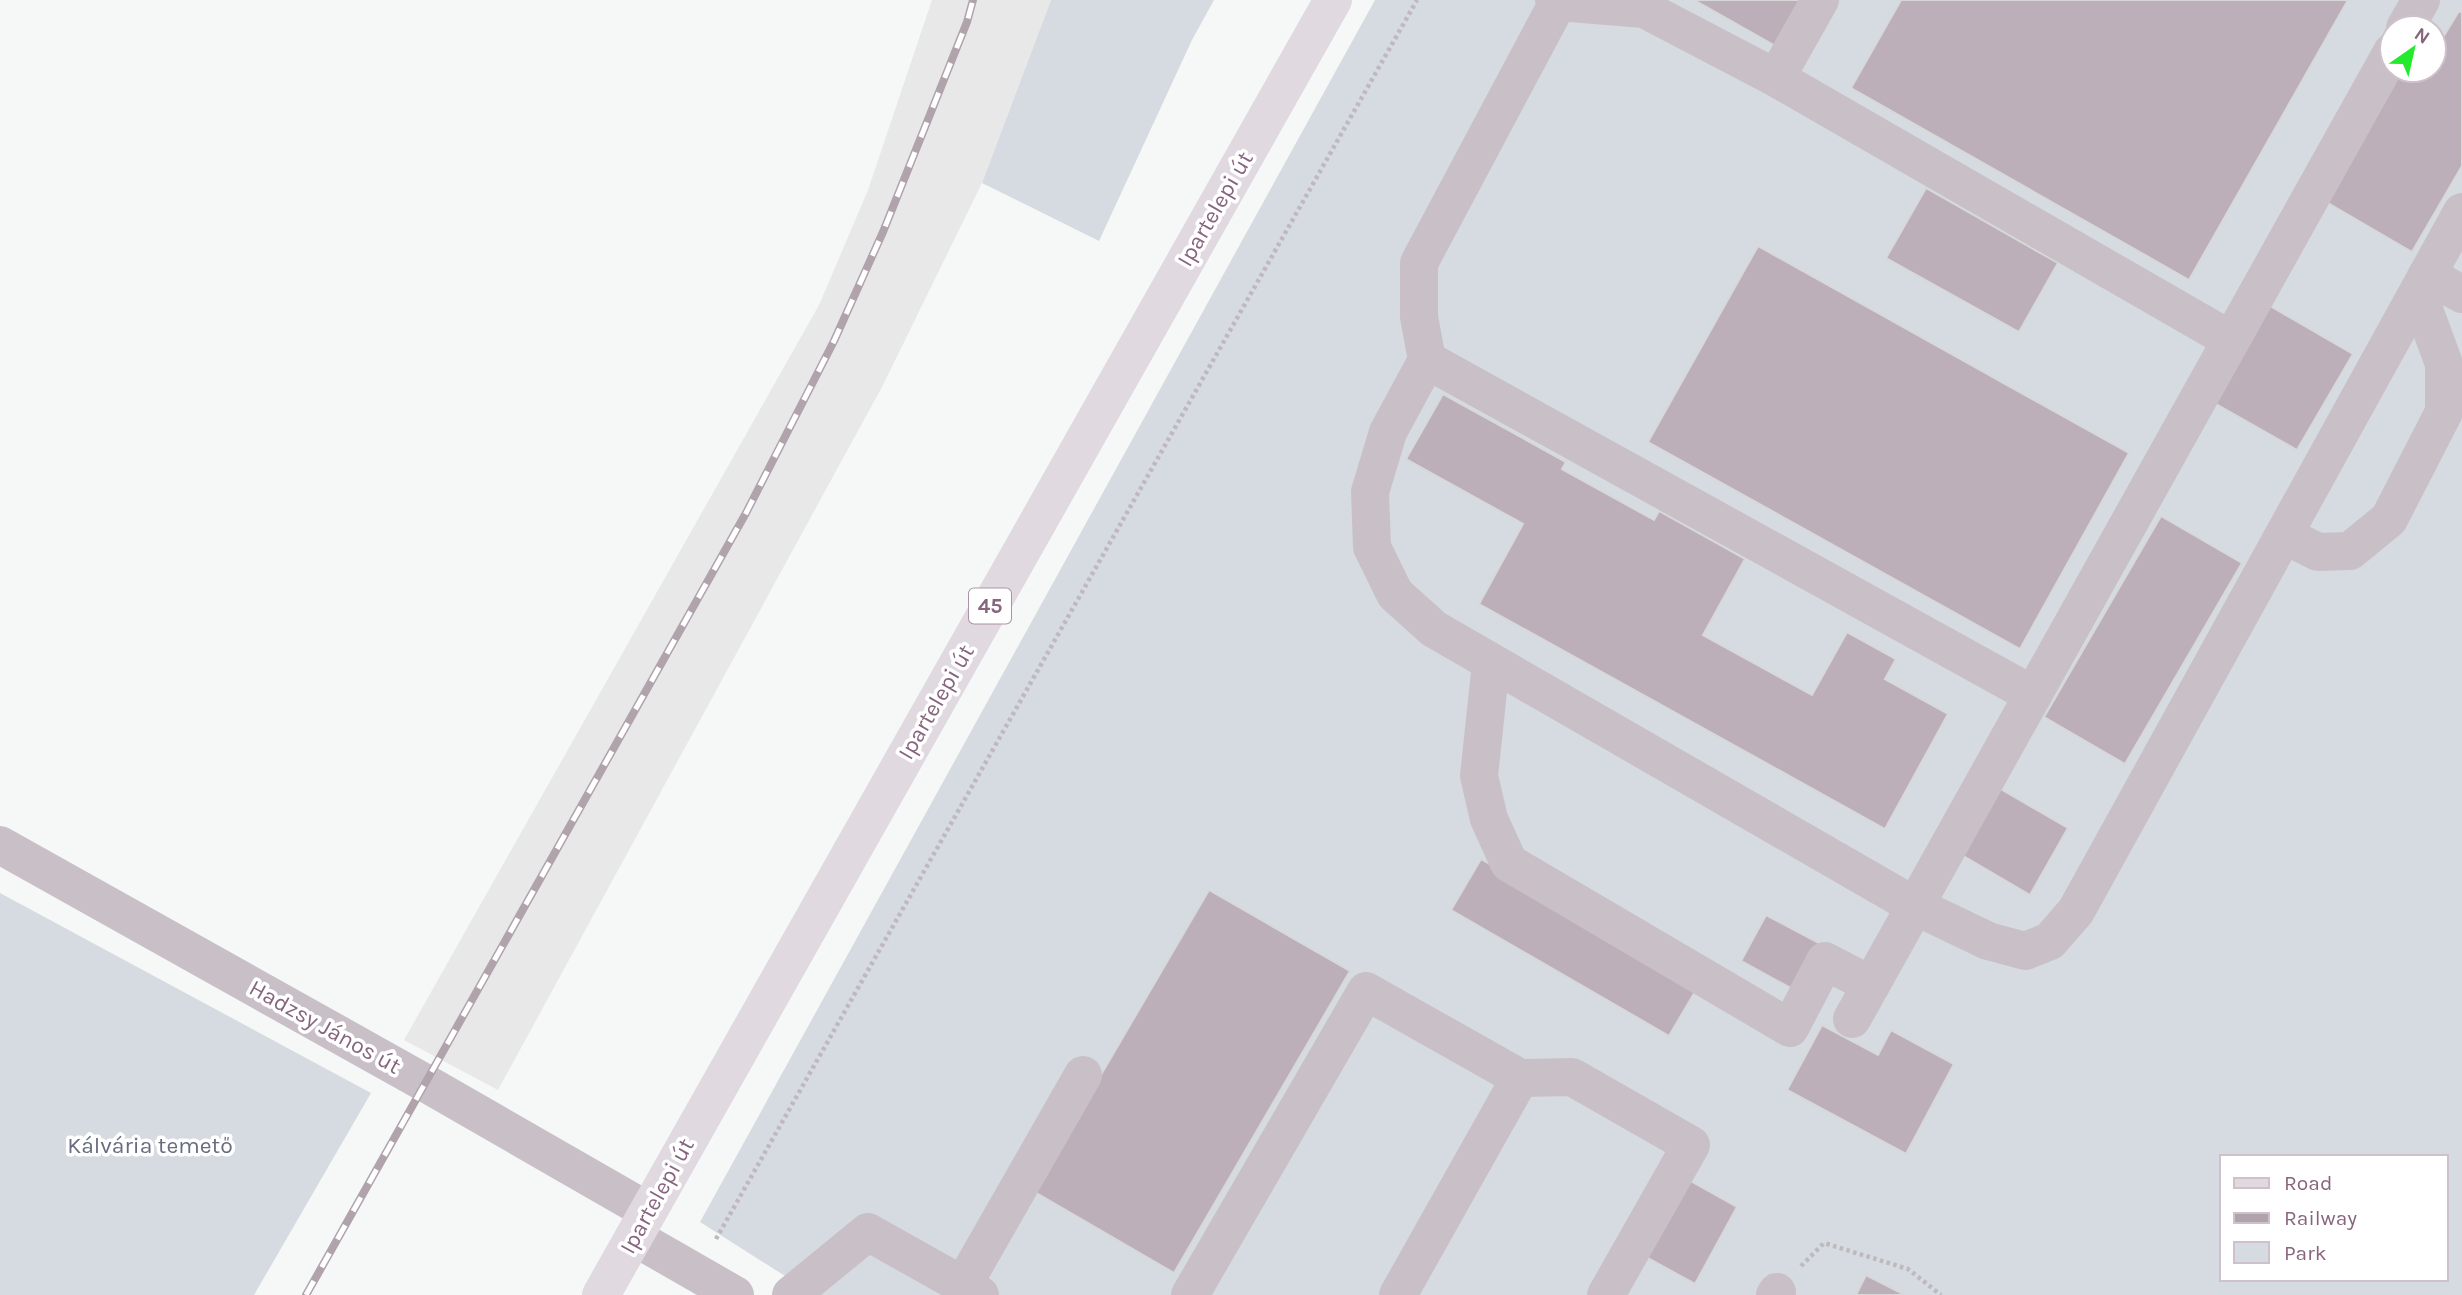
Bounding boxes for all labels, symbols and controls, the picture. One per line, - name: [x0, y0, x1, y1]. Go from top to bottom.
- north arrow: [2378, 14, 2448, 84]
- text: N: [2410, 23, 2434, 49]
- street label: Ipartelepi út: [1171, 147, 1259, 271]
- road number: 45: [969, 588, 1011, 624]
- street label: Ipartelepi út: [892, 640, 980, 764]
- street label: Hadzsy János út: [245, 974, 406, 1080]
- park label: Kálvária temető: [67, 1132, 233, 1159]
- street label: Ipartelepi út: [614, 1133, 700, 1258]
- legend: [2220, 1155, 2448, 1281]
- text: Road: [2284, 1171, 2332, 1195]
- text: Railway: [2284, 1206, 2357, 1230]
- text: Park: [2284, 1241, 2327, 1265]

